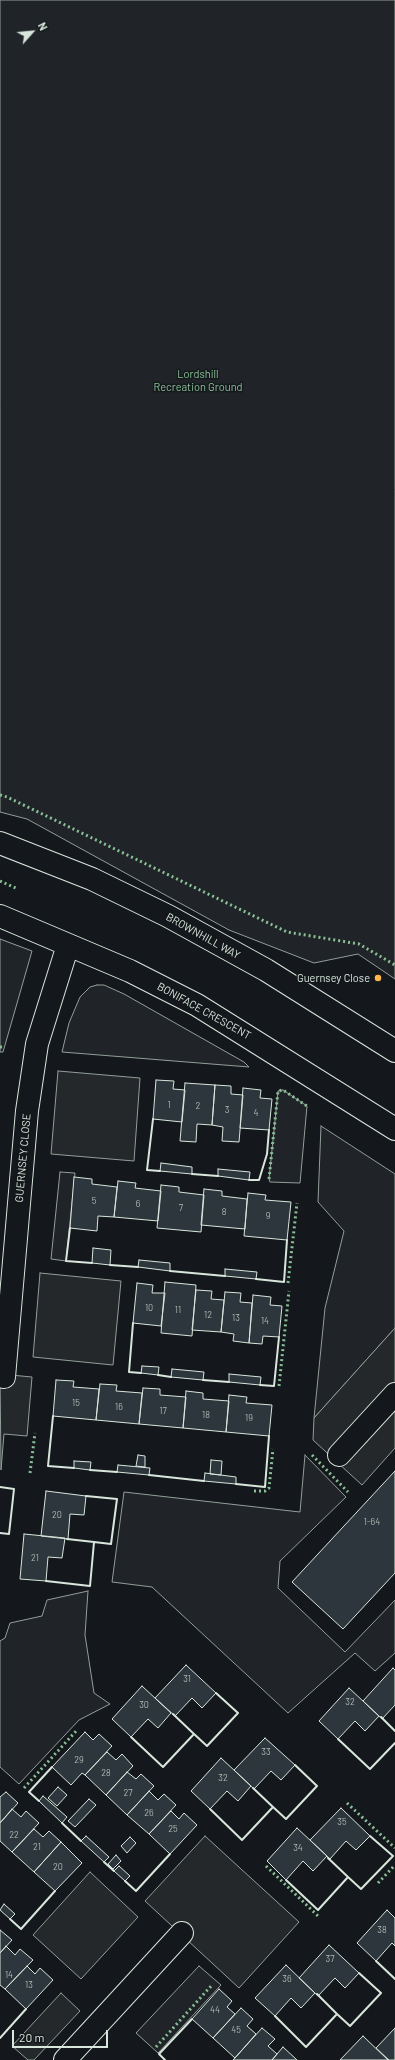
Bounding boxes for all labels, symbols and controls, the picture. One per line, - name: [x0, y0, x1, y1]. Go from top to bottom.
- north arrow: [12, 12, 52, 52]
- text: N: [36, 20, 51, 33]
- park label: Lordshill Recreation Ground: [154, 367, 242, 393]
- street label: BROWNHILL WAY: [164, 910, 242, 962]
- place label: Guernsey Close: [297, 971, 370, 985]
- marker: Guernsey Close: [373, 973, 383, 983]
- street label: BONIFACE CRESCENT: [155, 980, 253, 1042]
- house number: 1: [167, 1100, 171, 1110]
- house number: 2: [196, 1101, 200, 1111]
- house number: 3: [225, 1105, 229, 1115]
- house number: 4: [254, 1108, 258, 1118]
- street label: GUERNSEY CLOSE: [13, 1113, 33, 1203]
- house number: 5: [92, 1196, 96, 1206]
- house number: 6: [136, 1199, 140, 1209]
- house number: 7: [179, 1203, 183, 1213]
- house number: 8: [222, 1207, 226, 1217]
- house number: 9: [266, 1211, 270, 1221]
- house number: 10: [145, 1303, 153, 1313]
- house number: 11: [175, 1305, 181, 1315]
- house number: 12: [204, 1310, 212, 1320]
- house number: 13: [232, 1313, 240, 1323]
- house number: 14: [261, 1316, 269, 1326]
- house number: 15: [72, 1398, 80, 1408]
- house number: 16: [115, 1402, 123, 1412]
- house number: 17: [159, 1406, 167, 1416]
- house number: 18: [202, 1410, 210, 1420]
- house number: 19: [245, 1413, 253, 1423]
- house number: 20: [52, 1510, 62, 1520]
- house number: 1-64: [364, 1517, 380, 1527]
- house number: 21: [31, 1553, 39, 1563]
- house number: 31: [183, 1674, 191, 1684]
- house number: 32: [345, 1697, 355, 1707]
- house number: 30: [139, 1700, 149, 1710]
- house number: 33: [261, 1747, 271, 1757]
- house number: 29: [74, 1755, 84, 1765]
- house number: 28: [101, 1768, 111, 1778]
- house number: 32: [218, 1773, 228, 1783]
- house number: 27: [123, 1788, 133, 1798]
- house number: 26: [144, 1808, 154, 1818]
- house number: 35: [337, 1817, 347, 1827]
- house number: 25: [168, 1824, 178, 1834]
- house number: 22: [9, 1830, 19, 1840]
- house number: 21: [33, 1842, 41, 1852]
- house number: 34: [293, 1843, 303, 1853]
- house number: 20: [53, 1862, 63, 1872]
- house number: 38: [377, 1925, 387, 1935]
- house number: 37: [326, 1954, 334, 1964]
- house number: 14: [5, 1970, 13, 1980]
- house number: 36: [282, 1974, 292, 1984]
- house number: 13: [25, 1980, 33, 1990]
- house number: 44: [210, 2005, 220, 2015]
- scale bar: [14, 2022, 110, 2048]
- house number: 45: [231, 2025, 241, 2035]
- text: 20 m: [19, 2030, 45, 2044]

